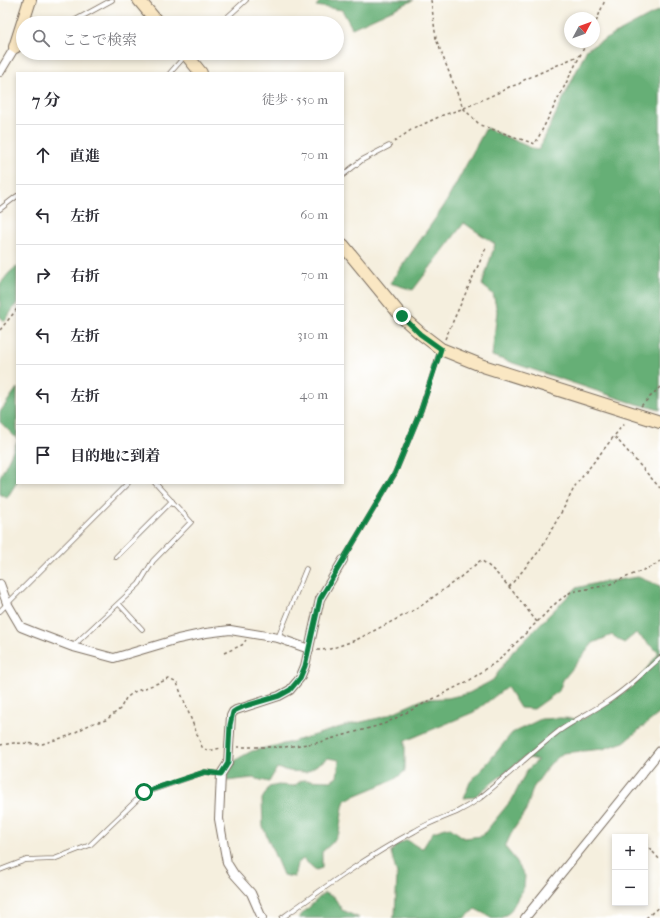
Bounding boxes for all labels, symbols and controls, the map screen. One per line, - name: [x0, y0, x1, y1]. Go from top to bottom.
- north arrow: [564, 12, 600, 48]
- search box: [16, 16, 344, 60]
- icon: search: [30, 27, 52, 49]
- text: ここで検索: [62, 31, 137, 49]
- text: 7 分: [32, 90, 61, 110]
- text: 徒歩 · 550 m: [262, 92, 328, 107]
- icon: ahead: [32, 144, 54, 166]
- text: 直進: [70, 147, 100, 165]
- text: 70 m: [301, 147, 328, 162]
- icon: left: [32, 204, 54, 226]
- text: 左折: [70, 207, 100, 225]
- text: 60 m: [300, 207, 328, 222]
- icon: right: [32, 264, 54, 286]
- text: 右折: [70, 267, 100, 285]
- text: 70 m: [301, 267, 328, 282]
- route end: [393, 307, 411, 325]
- icon: left: [32, 324, 54, 346]
- text: 左折: [70, 327, 100, 345]
- text: 310 m: [297, 327, 328, 342]
- icon: left: [32, 384, 54, 406]
- text: 左折: [70, 387, 100, 405]
- text: 40 m: [300, 387, 328, 402]
- icon: arrive: [32, 444, 54, 466]
- text: 目的地に到着: [70, 447, 160, 465]
- route start: [135, 783, 153, 801]
- map controls: [612, 834, 648, 906]
- button: +: [612, 834, 648, 870]
- button: −: [612, 870, 648, 906]

